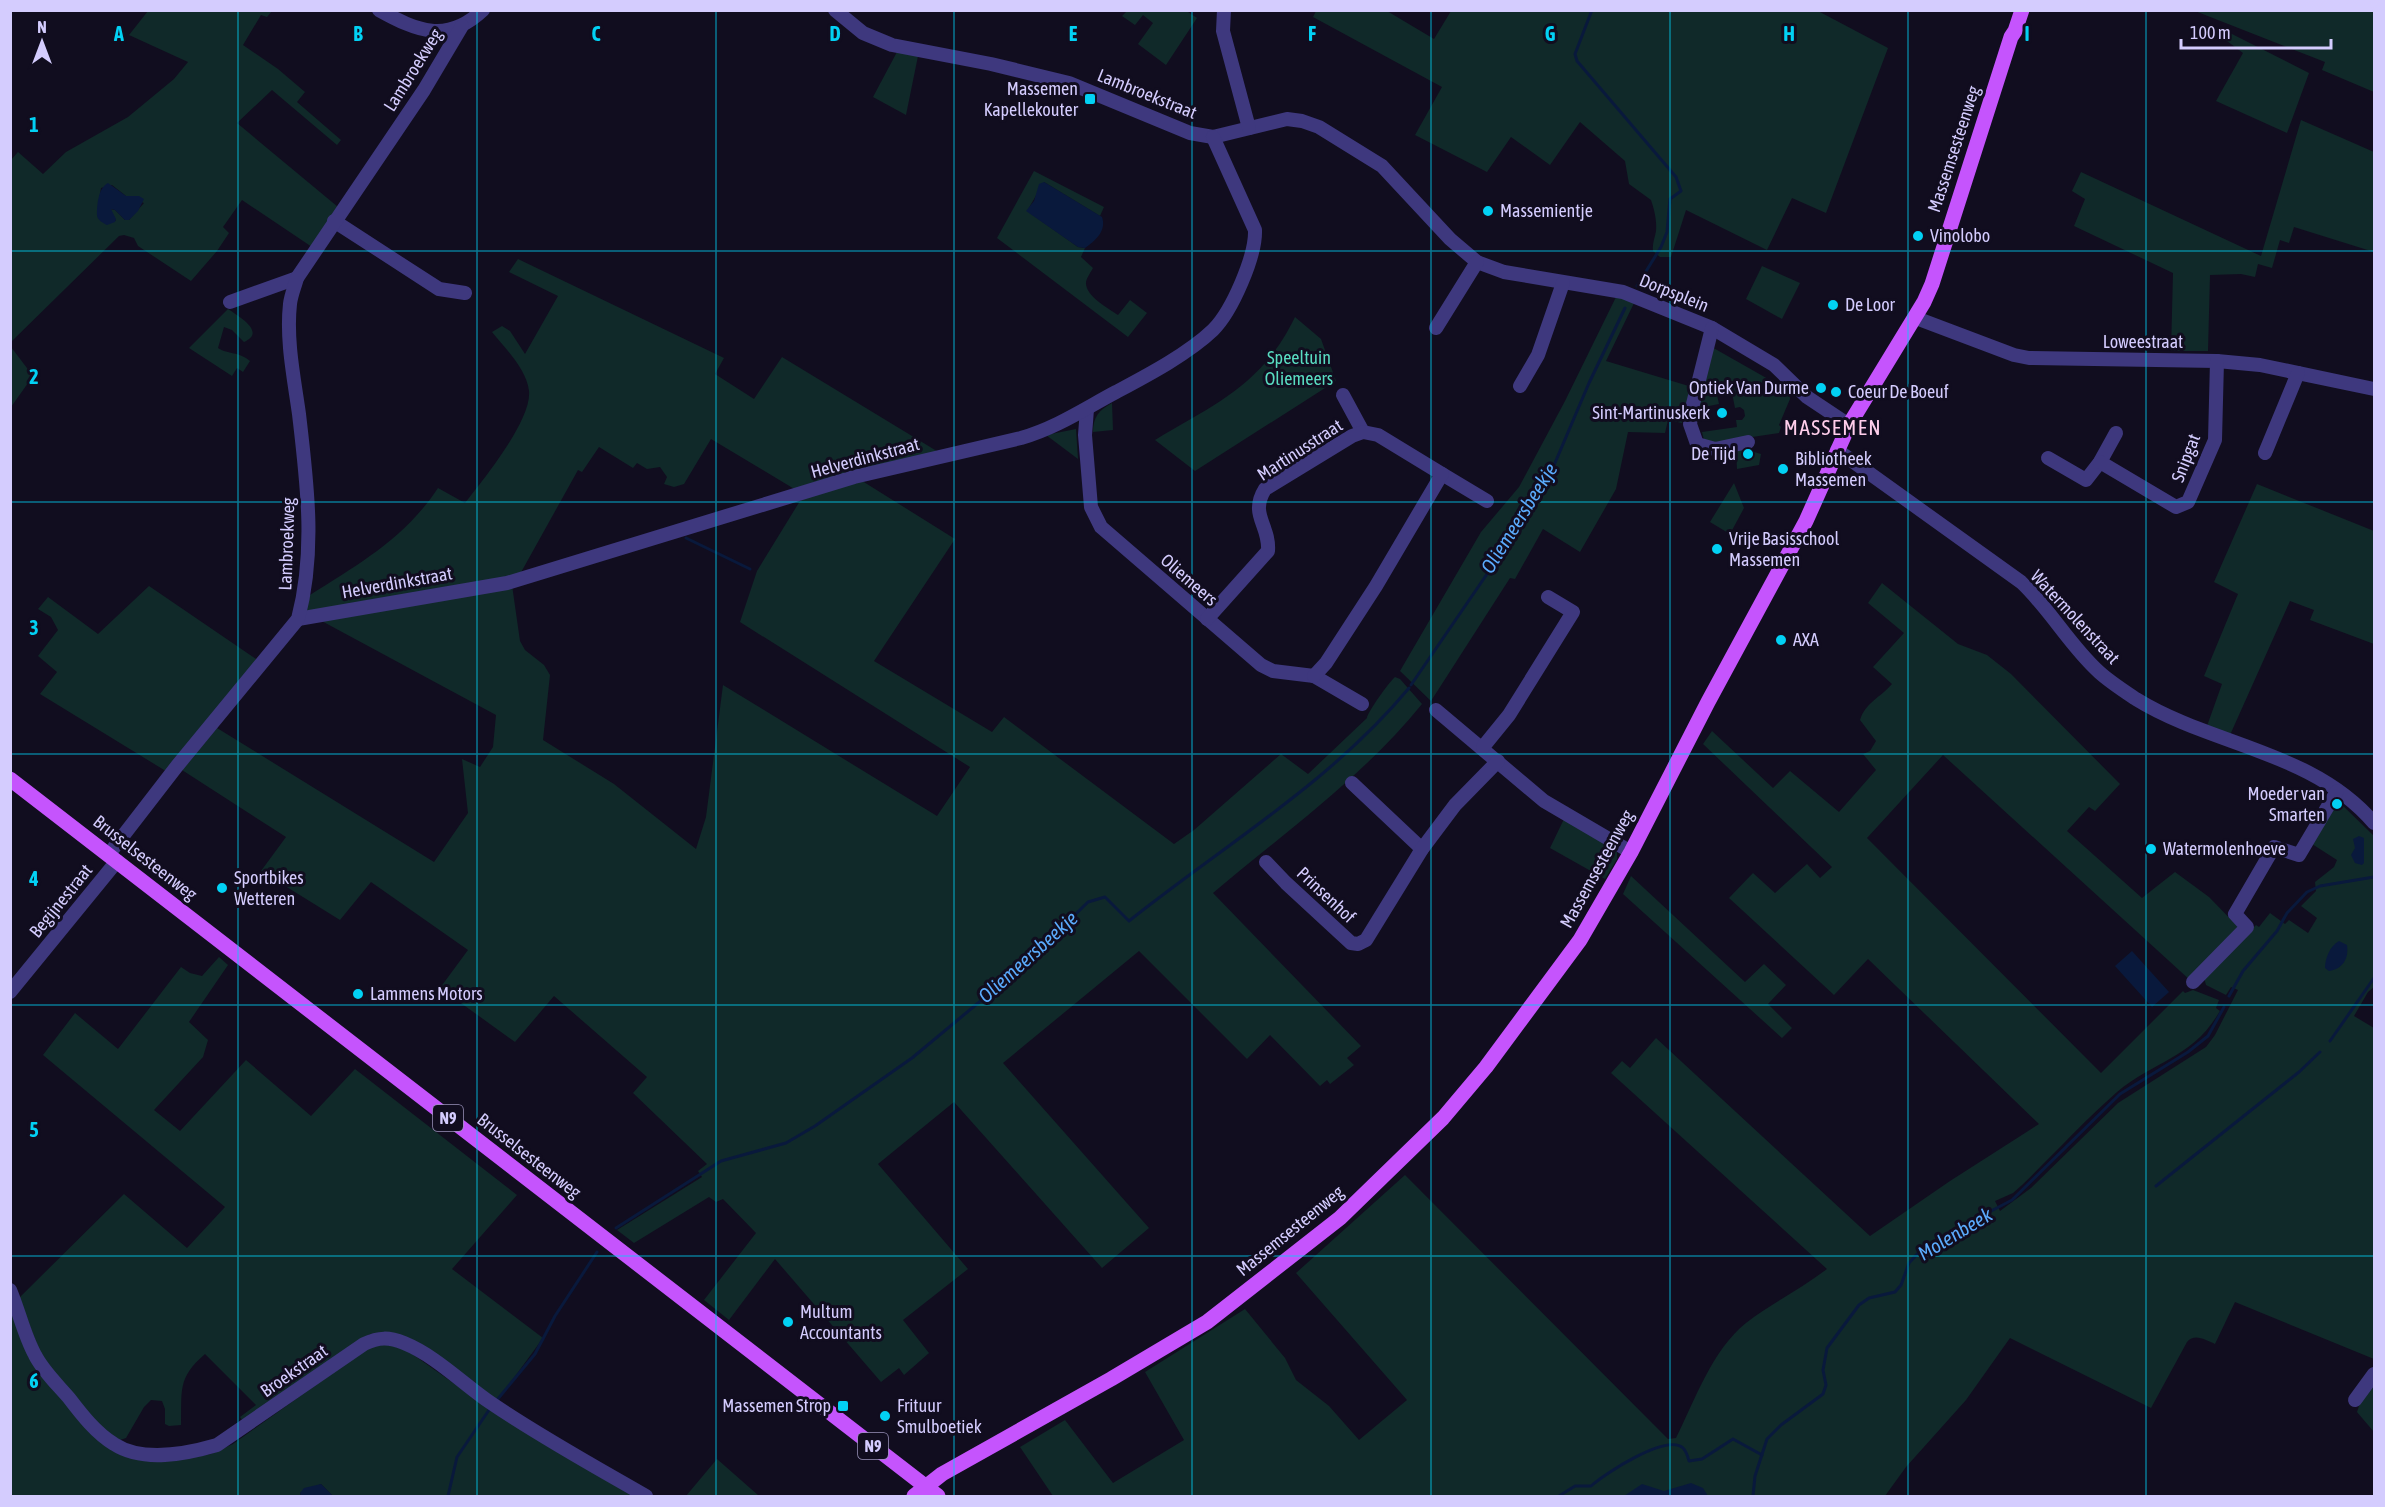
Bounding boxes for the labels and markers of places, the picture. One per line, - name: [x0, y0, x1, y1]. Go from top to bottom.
- place label: Massemen Kapellekouter: [984, 78, 1079, 120]
- marker: Massemen Kapellekouter: [1083, 92, 1097, 106]
- place label: Massemientje: [1500, 200, 1593, 221]
- marker: Massemientje: [1481, 204, 1495, 218]
- place label: Vinolobo: [1930, 225, 1990, 246]
- marker: Vinolobo: [1911, 229, 1925, 243]
- place label: De Loor: [1845, 294, 1896, 315]
- marker: De Loor: [1826, 298, 1840, 312]
- place label: Optiek Van Durme: [1689, 377, 1809, 398]
- marker: Optiek Van Durme: [1814, 381, 1828, 395]
- place label: Coeur De Boeuf: [1848, 381, 1949, 402]
- marker: Coeur De Boeuf: [1829, 385, 1843, 399]
- place label: Sint-Martinuskerk: [1592, 402, 1710, 423]
- marker: Sint-Martinuskerk: [1715, 406, 1729, 420]
- place label: De Tijd: [1691, 443, 1736, 464]
- marker: De Tijd: [1741, 447, 1755, 461]
- place label: Bibliotheek Massemen: [1795, 448, 1872, 490]
- marker: Bibliotheek Massemen: [1776, 462, 1790, 476]
- place label: Vrije Basisschool Massemen: [1729, 528, 1839, 570]
- marker: Vrije Basisschool Massemen: [1710, 542, 1724, 556]
- place label: AXA: [1793, 629, 1819, 650]
- marker: AXA: [1774, 633, 1788, 647]
- place label: Moeder van Smarten: [2248, 783, 2325, 825]
- marker: Moeder van Smarten: [2330, 797, 2344, 811]
- place label: Watermolenhoeve: [2163, 838, 2286, 859]
- marker: Watermolenhoeve: [2144, 842, 2158, 856]
- place label: Sportbikes Wetteren: [234, 867, 304, 909]
- marker: Sportbikes Wetteren: [215, 881, 229, 895]
- place label: Lammens Motors: [370, 983, 483, 1004]
- marker: Lammens Motors: [351, 987, 365, 1001]
- place label: Multum Accountants: [800, 1301, 882, 1343]
- marker: Multum Accountants: [781, 1315, 795, 1329]
- place label: Massemen Strop: [722, 1395, 831, 1416]
- place label: Frituur Smulboetiek: [897, 1395, 982, 1437]
- marker: Massemen Strop: [836, 1399, 850, 1413]
- marker: Frituur Smulboetiek: [878, 1409, 892, 1423]

